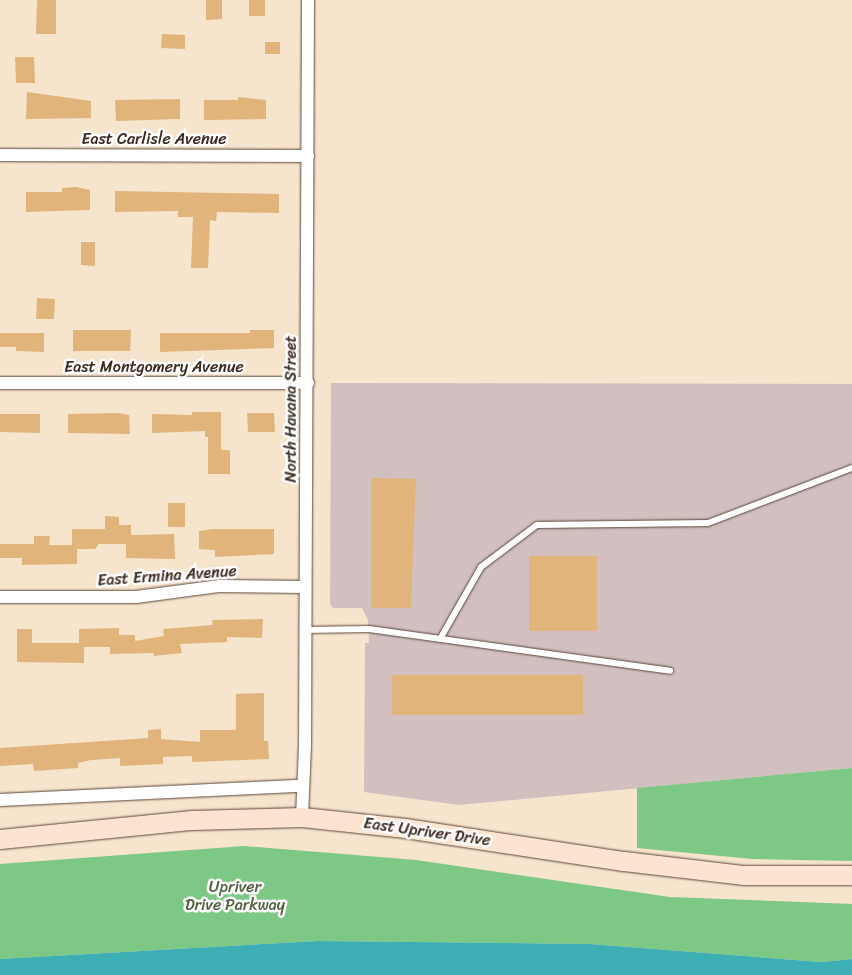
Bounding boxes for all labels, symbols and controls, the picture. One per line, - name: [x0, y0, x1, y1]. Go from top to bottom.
- street label: East Carlisle Avenue: [82, 129, 226, 149]
- street label: North Havana Street: [281, 335, 301, 483]
- street label: East Montgomery Avenue: [65, 357, 243, 377]
- street label: East Ermina Avenue: [97, 562, 237, 590]
- street label: East Upriver Drive: [362, 814, 492, 850]
- park label: Upriver Drive Parkway: [185, 877, 285, 915]

